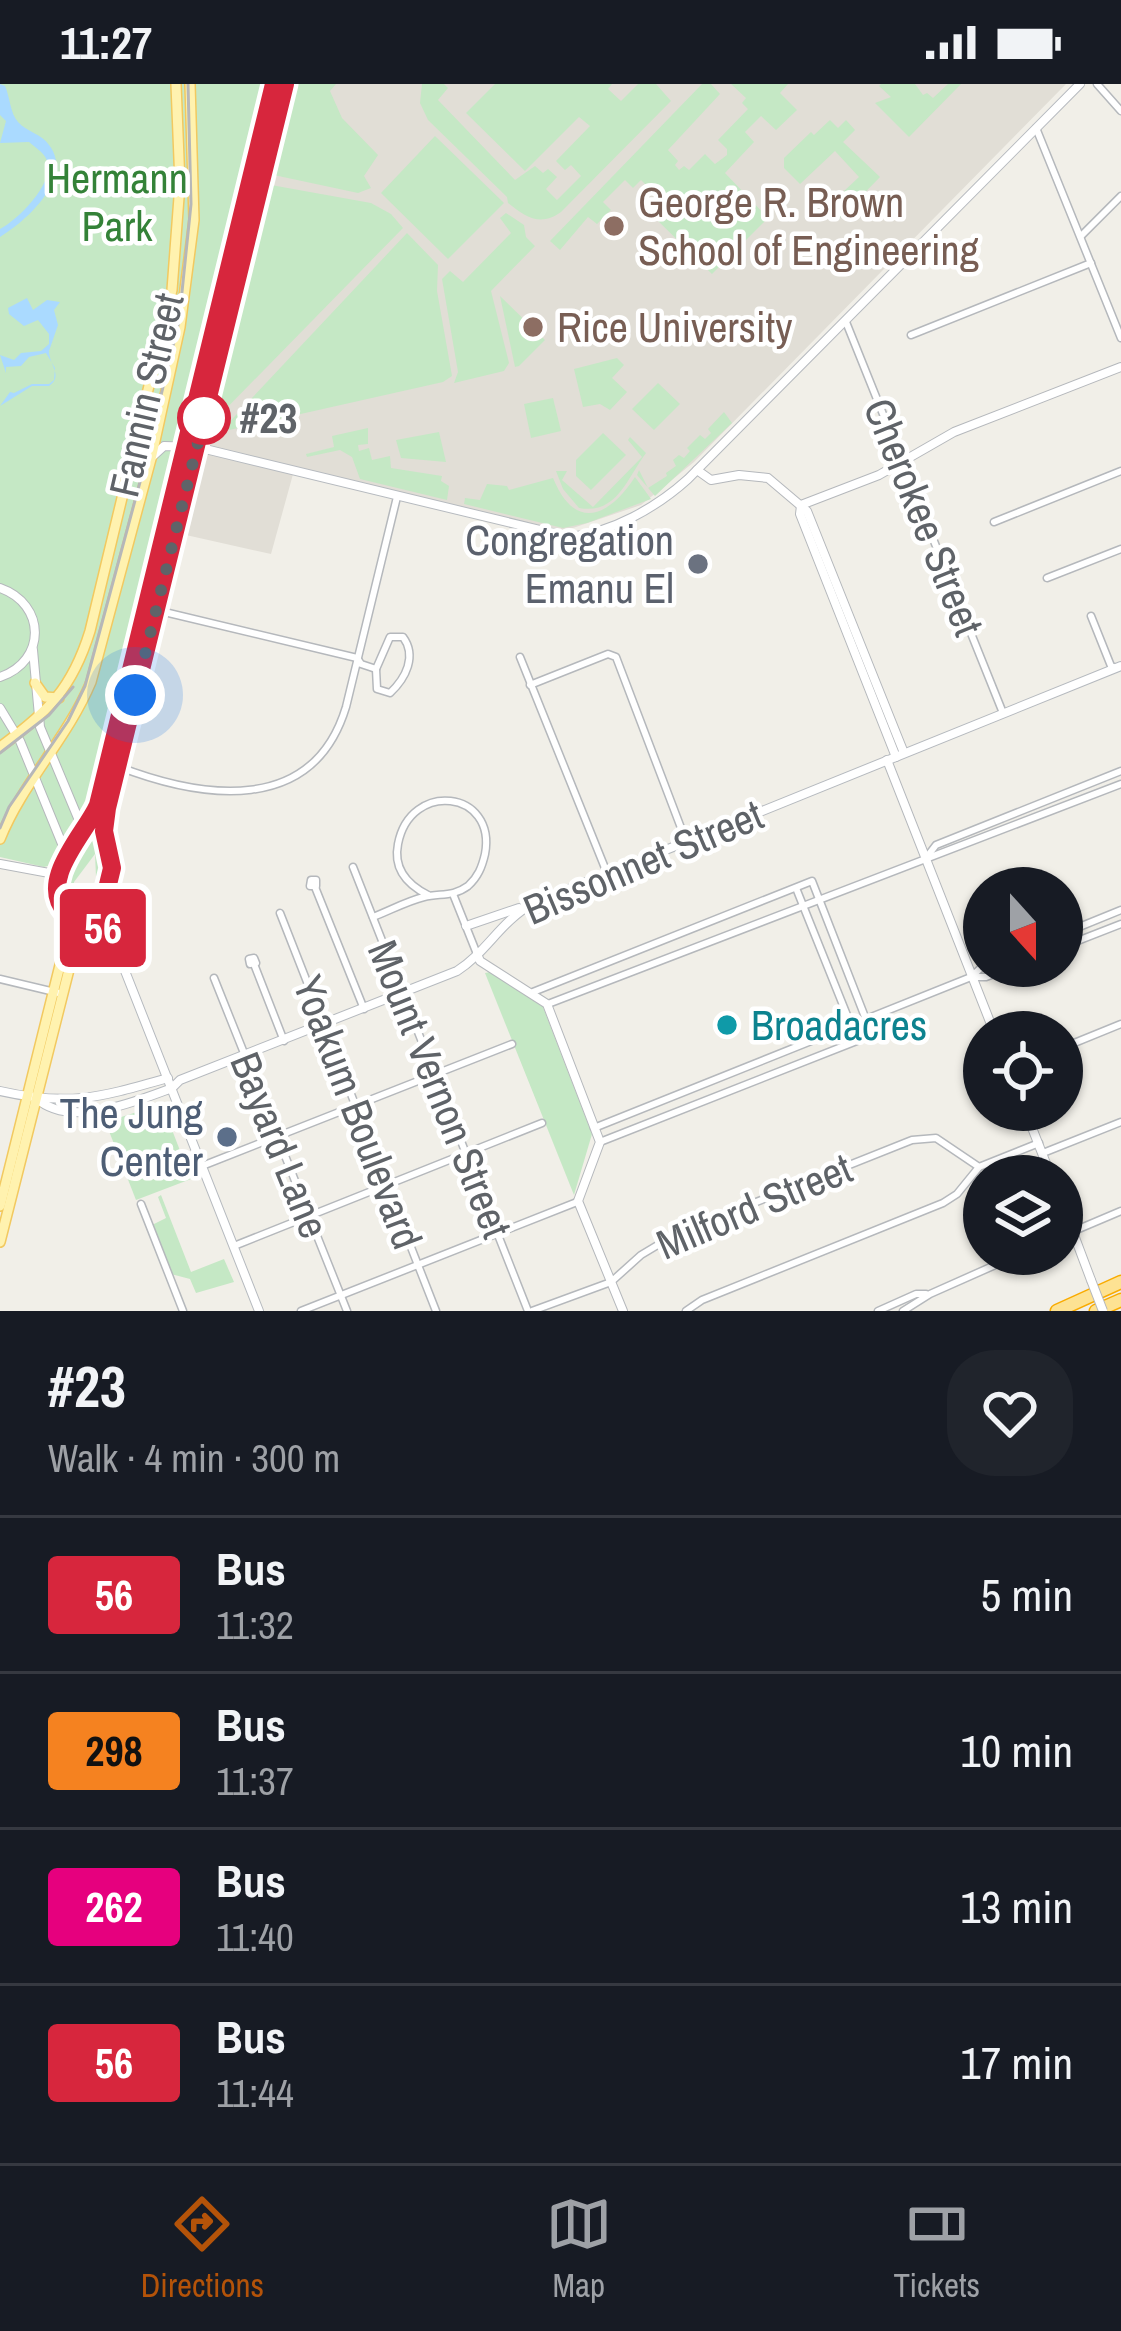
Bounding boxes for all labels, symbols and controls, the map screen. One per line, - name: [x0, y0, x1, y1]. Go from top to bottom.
- text: 11:27: [60, 12, 152, 73]
- park label: Hermann Park: [46, 150, 188, 254]
- place label: George R. Brown School of Engineering: [638, 174, 979, 278]
- marker: George R. Brown School of Engineering: [601, 213, 627, 239]
- street label: Fannin Street: [95, 288, 197, 502]
- place label: Rice University: [557, 299, 792, 355]
- marker: Rice University: [520, 314, 546, 340]
- place label: #23: [240, 390, 297, 446]
- street label: Cherokee Street: [851, 390, 997, 644]
- marker: #23: [179, 393, 229, 443]
- place label: Congregation Emanu El: [465, 512, 674, 616]
- marker: Congregation Emanu El: [685, 551, 711, 577]
- your location: [105, 665, 165, 725]
- street label: Bissonnet Street: [515, 786, 771, 938]
- north arrow: [963, 867, 1083, 987]
- map controls: [963, 867, 1083, 1275]
- line badge: 56: [49, 889, 157, 967]
- text: 56: [84, 900, 122, 956]
- street label: Mount Vernon Street: [355, 932, 525, 1246]
- street label: Yoakum Boulevard: [280, 967, 436, 1257]
- place label: Broadacres: [751, 997, 927, 1053]
- button: locate: [963, 1011, 1083, 1131]
- marker: Broadacres: [714, 1012, 740, 1038]
- street label: Bayard Lane: [217, 1044, 343, 1246]
- place label: The Jung Center: [59, 1085, 204, 1189]
- marker: The Jung Center: [214, 1124, 240, 1150]
- street label: Milford Street: [648, 1140, 860, 1272]
- button: layers: [963, 1155, 1083, 1275]
- text: #23: [48, 1348, 126, 1425]
- button: heart: [947, 1350, 1073, 1476]
- text: Walk · 4 min · 300 m: [48, 1432, 340, 1484]
- text: Bus: [216, 1538, 286, 1599]
- text: 5 min: [981, 1564, 1073, 1625]
- text: 56: [95, 1567, 133, 1623]
- text: 11:32: [216, 1599, 294, 1651]
- text: Bus: [216, 1694, 286, 1755]
- text: 10 min: [960, 1720, 1073, 1781]
- text: 298: [85, 1723, 143, 1779]
- text: 11:37: [216, 1755, 294, 1807]
- text: Bus: [216, 1850, 286, 1911]
- text: 13 min: [960, 1876, 1073, 1937]
- text: 262: [85, 1879, 143, 1935]
- text: 11:40: [216, 1911, 294, 1963]
- text: Bus: [216, 2006, 286, 2067]
- text: 17 min: [960, 2032, 1073, 2093]
- text: 56: [95, 2035, 133, 2091]
- text: 11:44: [216, 2067, 294, 2119]
- tab: Directions: [141, 2191, 264, 2307]
- tab: Map: [546, 2191, 612, 2307]
- tab: Tickets: [894, 2191, 980, 2307]

